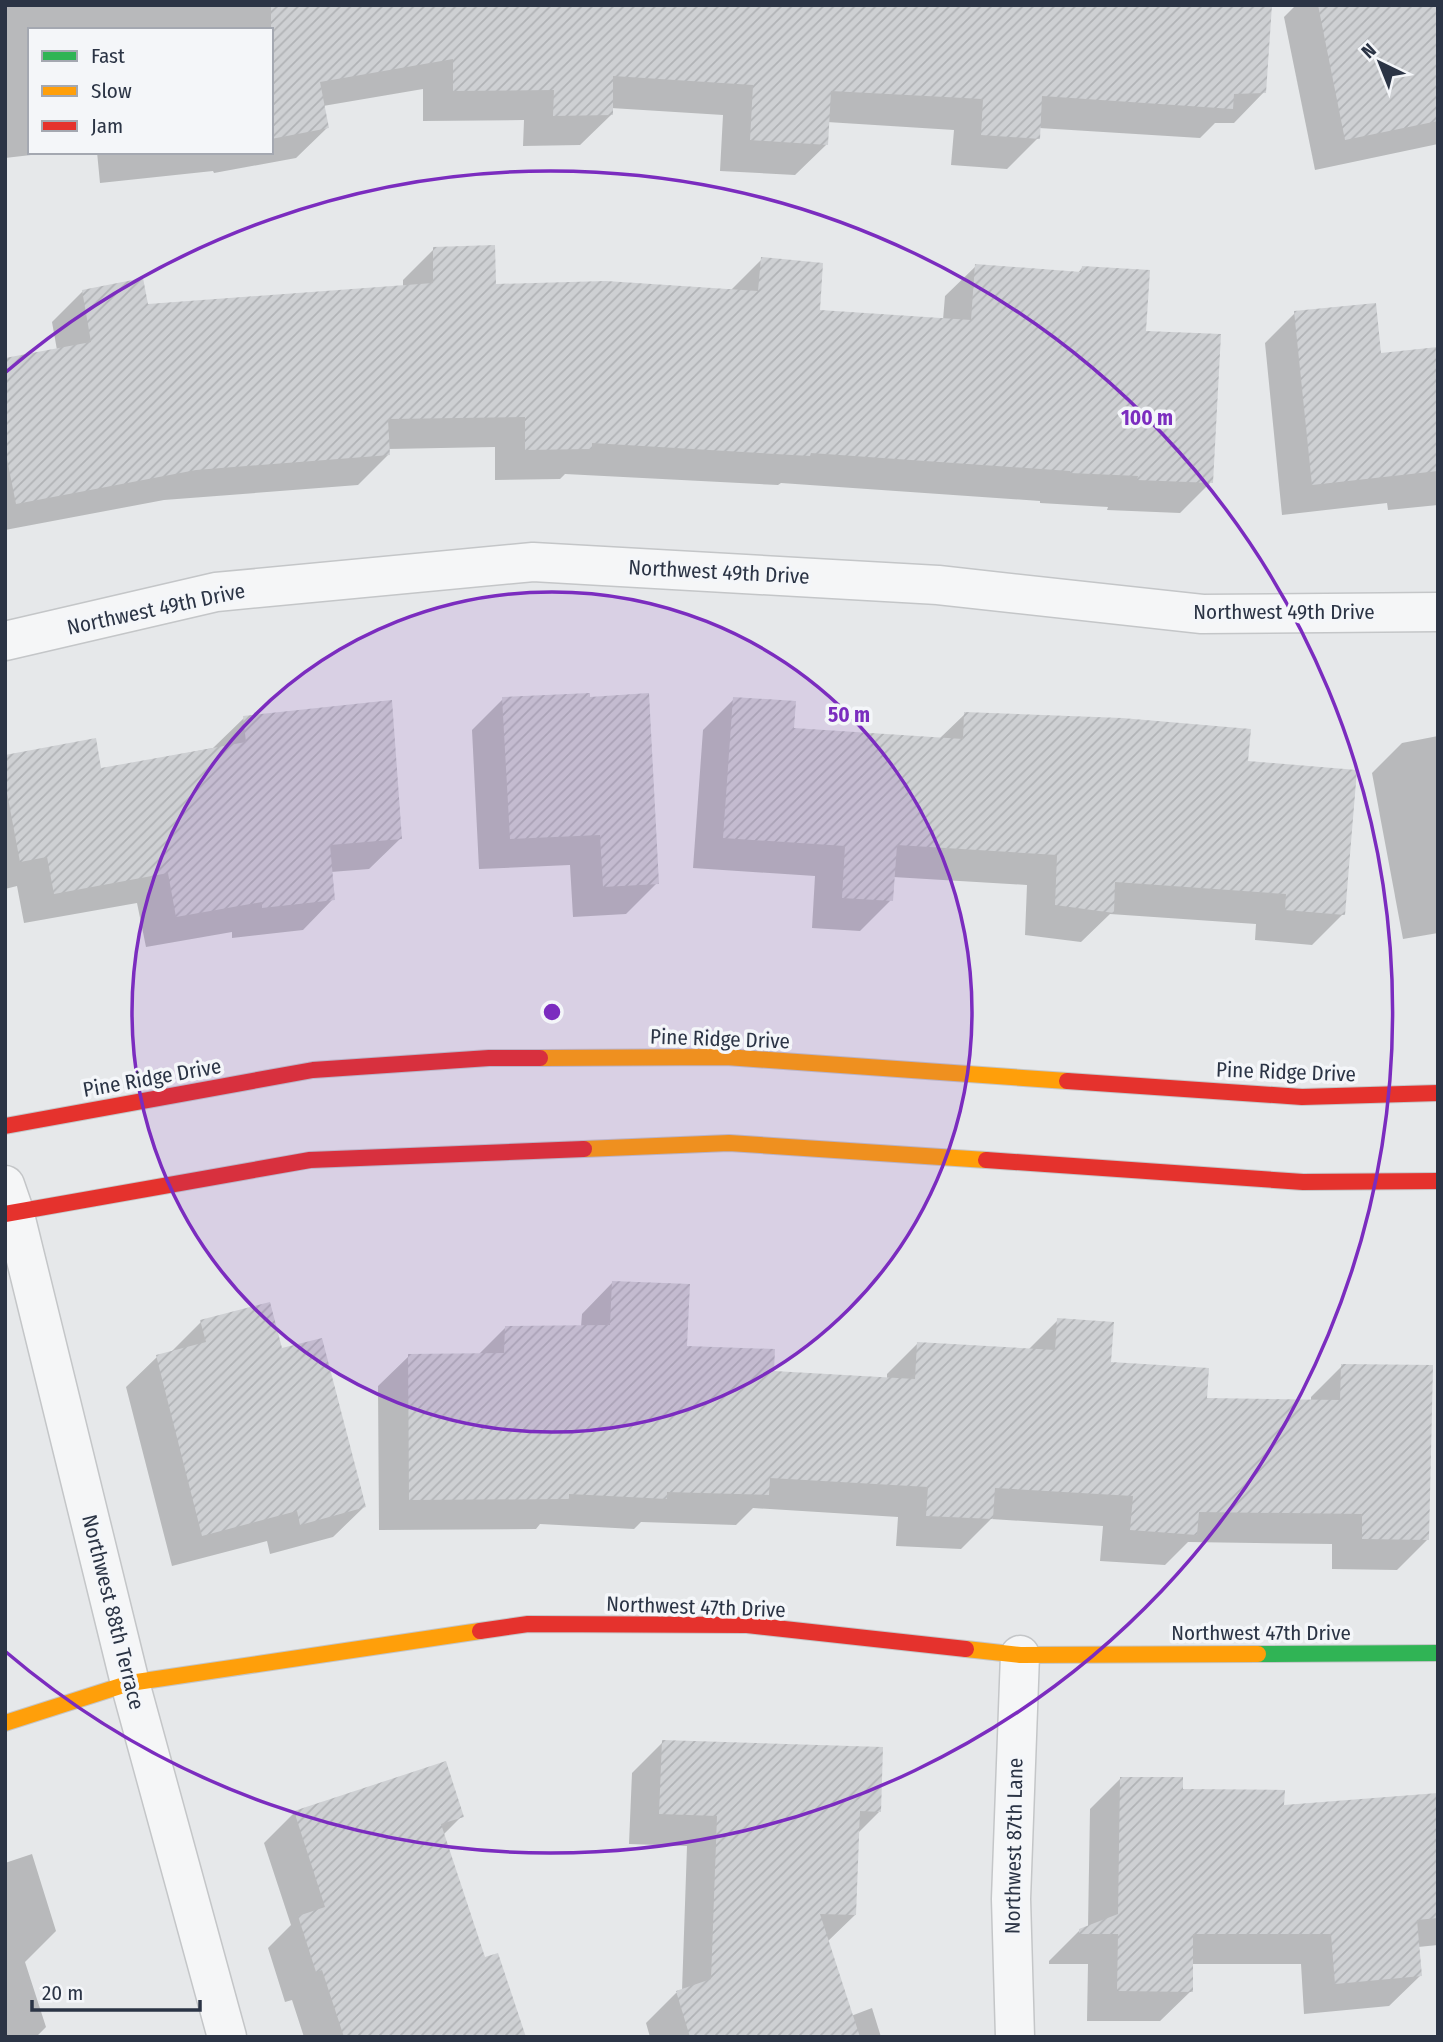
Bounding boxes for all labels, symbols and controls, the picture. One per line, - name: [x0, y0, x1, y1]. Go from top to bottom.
- legend: [28, 28, 273, 154]
- north arrow: [1345, 28, 1415, 98]
- text: N: [1357, 39, 1381, 63]
- text: Fast: [91, 43, 125, 69]
- text: Slow: [91, 78, 132, 104]
- text: Jam: [91, 113, 123, 139]
- text: 100 m: [1121, 405, 1173, 431]
- street label: Northwest 49th Drive: [628, 554, 810, 590]
- street label: Northwest 49th Drive: [65, 577, 247, 641]
- street label: Northwest 49th Drive: [1193, 599, 1375, 625]
- text: 50 m: [828, 702, 870, 728]
- centre of rings: [540, 1000, 564, 1024]
- street label: Pine Ridge Drive: [650, 1024, 790, 1054]
- street label: Pine Ridge Drive: [81, 1053, 223, 1103]
- street label: Pine Ridge Drive: [1216, 1057, 1356, 1087]
- street label: Northwest 88th Terrace: [76, 1512, 150, 1712]
- street label: Northwest 47th Drive: [606, 1591, 786, 1623]
- street label: Northwest 47th Drive: [1171, 1620, 1351, 1646]
- street label: Northwest 87th Lane: [999, 1758, 1029, 1934]
- scale bar: [32, 1968, 200, 2012]
- text: 20 m: [42, 1980, 83, 2006]

